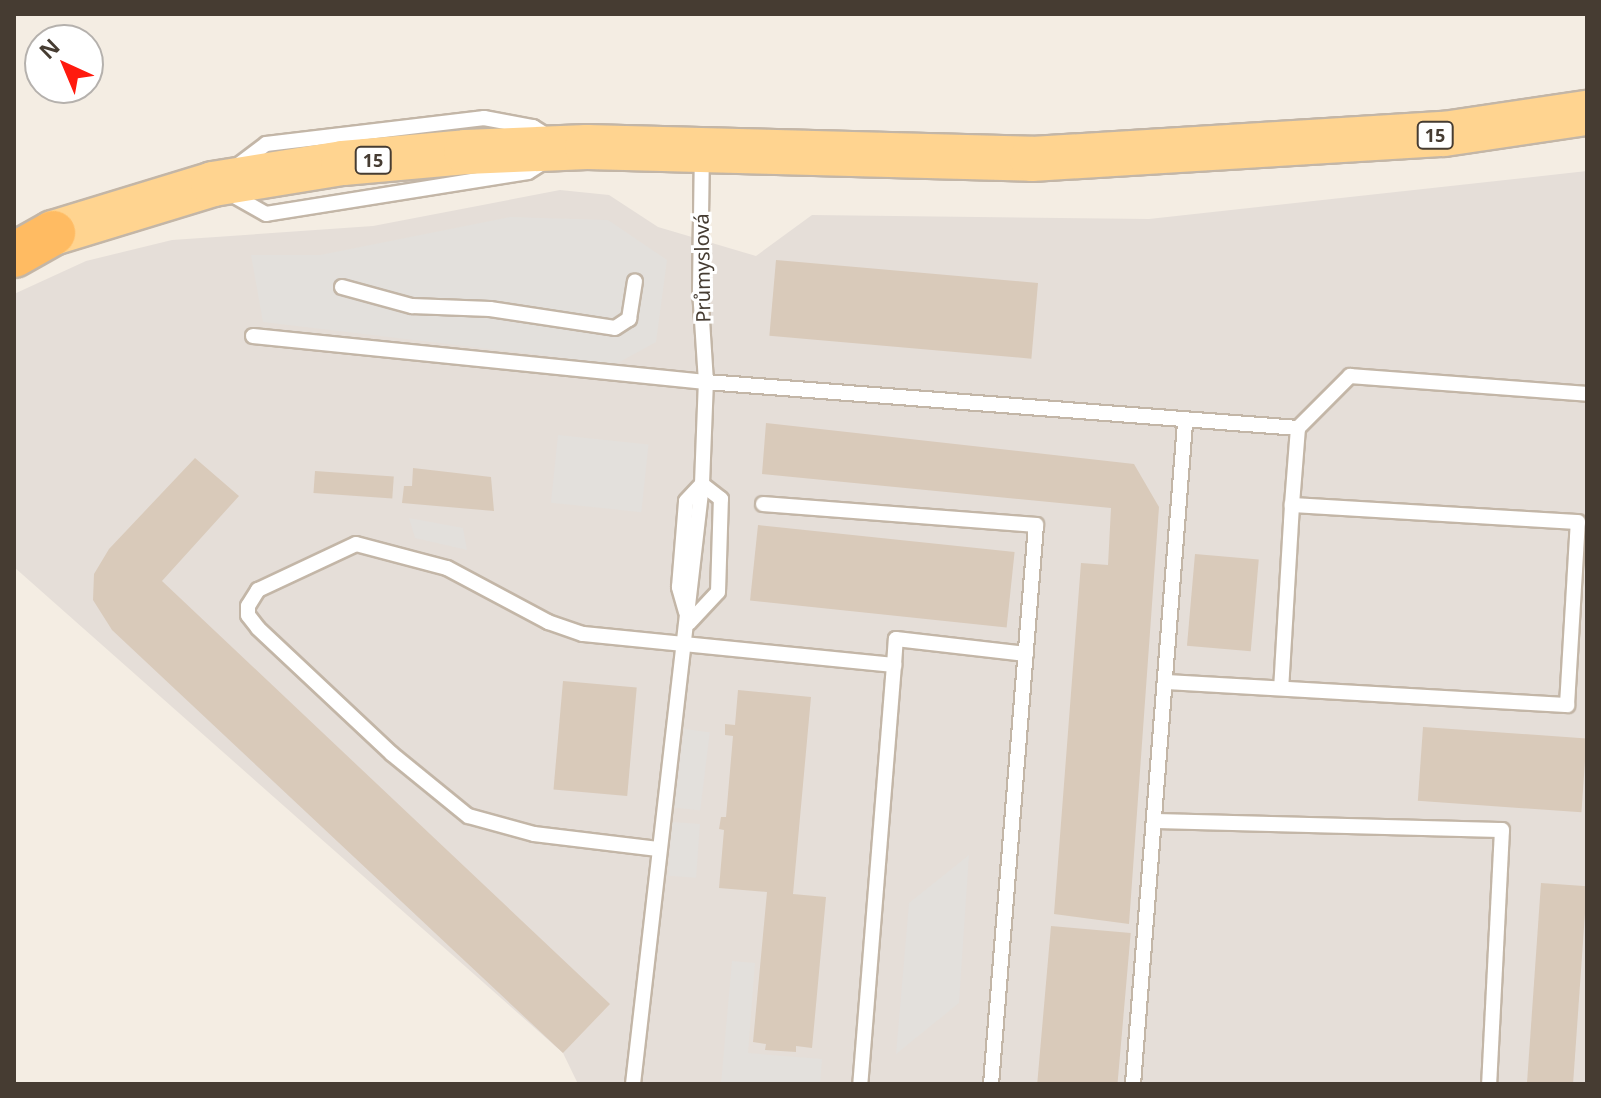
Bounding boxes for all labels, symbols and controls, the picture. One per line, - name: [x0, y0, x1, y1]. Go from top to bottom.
- north arrow: [24, 24, 104, 104]
- text: N: [32, 31, 66, 65]
- road number: 15: [1415, 121, 1455, 149]
- road number: 15: [353, 146, 393, 174]
- street label: Průmyslová: [689, 213, 715, 323]

